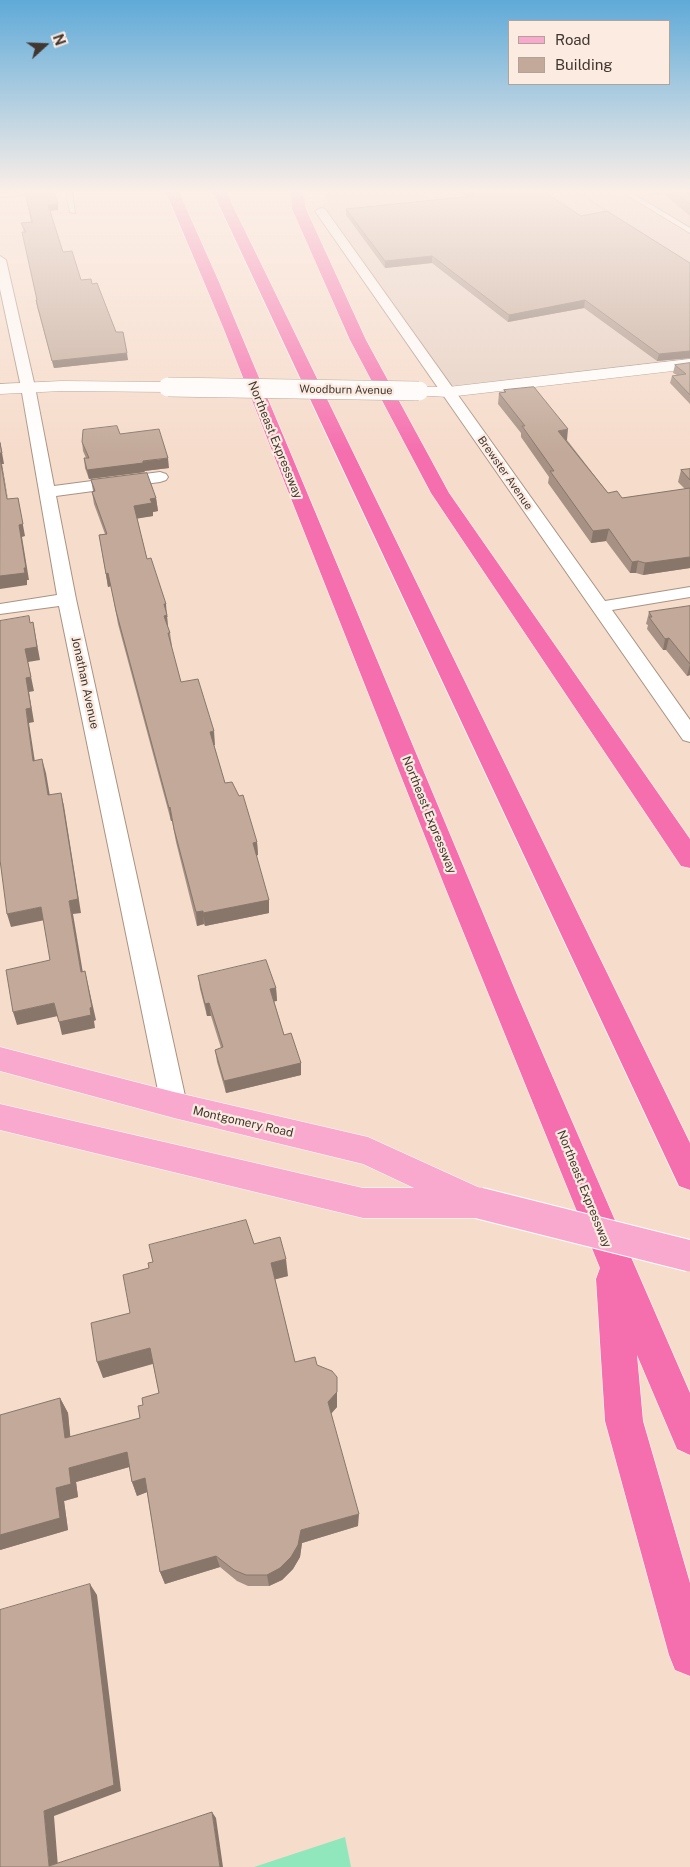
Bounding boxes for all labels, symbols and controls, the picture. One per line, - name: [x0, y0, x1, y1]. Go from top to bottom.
- north arrow: [20, 20, 70, 70]
- legend: [508, 20, 670, 85]
- text: Road: [555, 31, 591, 48]
- text: N: [50, 32, 68, 48]
- text: Building: [555, 56, 613, 73]
- street label: Northeast Expressway: [245, 379, 305, 501]
- street label: Woodburn Avenue: [299, 383, 393, 397]
- street label: Brewster Avenue: [475, 434, 535, 512]
- street label: Jonathan Avenue: [68, 636, 102, 730]
- street label: Northeast Expressway: [399, 754, 459, 876]
- street label: Montgomery Road: [191, 1103, 295, 1141]
- street label: Northeast Expressway: [554, 1128, 614, 1250]

